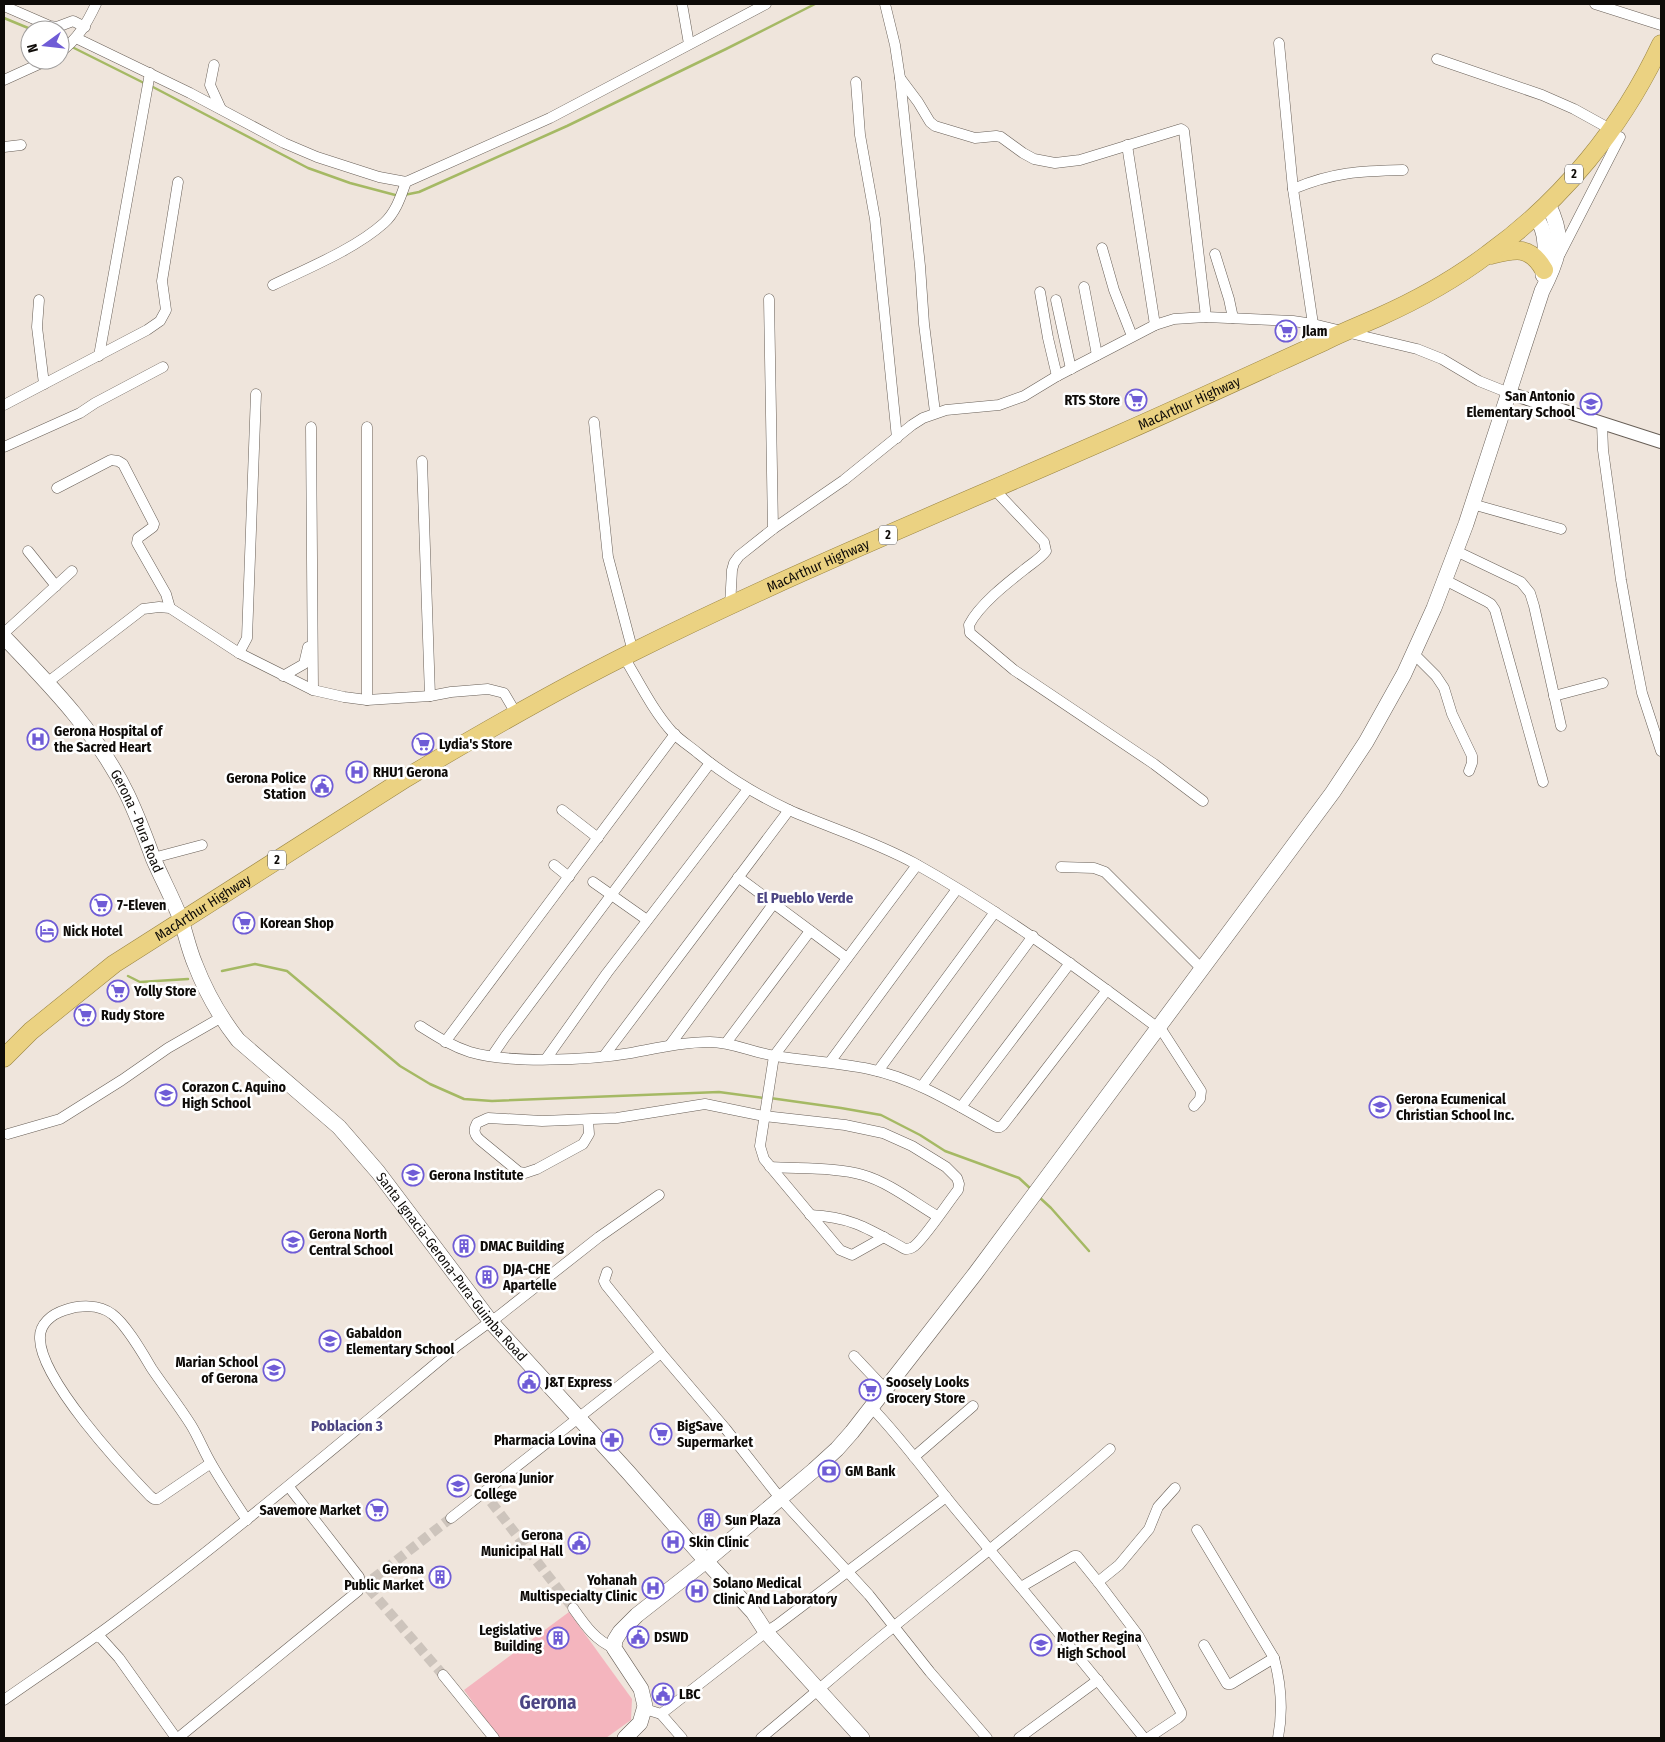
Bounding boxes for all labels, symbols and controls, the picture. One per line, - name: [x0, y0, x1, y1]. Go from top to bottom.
- north arrow: [20, 20, 70, 70]
- text: N: [24, 42, 42, 54]
- road number: 2: [1565, 164, 1583, 183]
- supermarket icon: Jlam: [1274, 319, 1298, 343]
- place label: Jlam: [1301, 323, 1328, 340]
- street label: MacArthur Highway: [1135, 373, 1244, 434]
- supermarket icon: RTS Store: [1124, 388, 1148, 412]
- place label: San Antonio Elementary School: [1467, 388, 1576, 421]
- place label: RTS Store: [1064, 392, 1120, 409]
- school or university icon: San Antonio Elementary School: [1579, 392, 1603, 416]
- road number: 2: [879, 526, 897, 544]
- street label: MacArthur Highway: [764, 535, 873, 596]
- place label: Gerona Hospital of the Sacred Heart: [54, 723, 164, 756]
- hospital icon: Gerona Hospital of the Sacred Heart: [26, 727, 50, 751]
- supermarket icon: Lydia's Store: [411, 732, 435, 756]
- place label: Lydia's Store: [439, 736, 512, 753]
- hospital icon: RHU1 Gerona: [345, 760, 369, 784]
- place label: RHU1 Gerona: [373, 764, 448, 781]
- street label: Gerona - Pura Road: [107, 766, 166, 875]
- place label: Gerona Police Station: [226, 770, 306, 803]
- public building icon: Gerona Police Station: [310, 774, 334, 798]
- road number: 2: [268, 850, 286, 870]
- street label: MacArthur Highway: [152, 871, 255, 945]
- district label: El Pueblo Verde: [757, 889, 854, 907]
- supermarket icon: 7-Eleven: [89, 893, 113, 917]
- place label: 7-Eleven: [117, 897, 166, 914]
- supermarket icon: Korean Shop: [232, 911, 256, 935]
- place label: Korean Shop: [260, 915, 334, 932]
- hotel icon: Nick Hotel: [35, 919, 59, 943]
- place label: Nick Hotel: [63, 923, 123, 940]
- supermarket icon: Yolly Store: [106, 979, 130, 1003]
- place label: Yolly Store: [133, 983, 196, 1000]
- supermarket icon: Rudy Store: [73, 1003, 97, 1027]
- place label: Rudy Store: [101, 1007, 165, 1024]
- place label: Corazon C. Aquino High School: [182, 1079, 287, 1112]
- school or university icon: Corazon C. Aquino High School: [154, 1083, 178, 1107]
- place label: Gerona Ecumenical Christian School Inc.: [1396, 1091, 1514, 1124]
- school or university icon: Gerona Ecumenical Christian School Inc.: [1368, 1095, 1392, 1119]
- school or university icon: Gerona Institute: [401, 1163, 425, 1187]
- place label: Gerona Institute: [429, 1167, 524, 1184]
- street label: Santa Ignacia-Gerona-Pura-Guimba Road: [372, 1169, 530, 1365]
- place label: Gerona North Central School: [309, 1226, 393, 1259]
- school or university icon: Gerona North Central School: [281, 1230, 305, 1254]
- building icon: DMAC Building: [452, 1234, 476, 1258]
- place label: DMAC Building: [480, 1238, 564, 1255]
- place label: DJA-CHE Apartelle: [502, 1261, 557, 1294]
- building icon: DJA-CHE Apartelle: [475, 1265, 499, 1289]
- place label: Gabaldon Elementary School: [346, 1325, 455, 1358]
- school or university icon: Gabaldon Elementary School: [318, 1329, 342, 1353]
- place label: Marian School of Gerona: [176, 1354, 258, 1387]
- school or university icon: Marian School of Gerona: [262, 1358, 286, 1382]
- public building icon: J&T Express: [517, 1370, 541, 1394]
- place label: J&T Express: [544, 1374, 612, 1391]
- place label: Soosely Looks Grocery Store: [886, 1374, 969, 1407]
- supermarket icon: Soosely Looks Grocery Store: [858, 1378, 882, 1402]
- district label: Poblacion 3: [311, 1417, 383, 1435]
- place label: BigSave Supermarket: [677, 1418, 754, 1451]
- supermarket icon: BigSave Supermarket: [649, 1422, 673, 1446]
- pharmacy icon: Pharmacia Lovina: [600, 1428, 624, 1452]
- place label: Pharmacia Lovina: [494, 1432, 596, 1449]
- bank icon: GM Bank: [817, 1459, 841, 1483]
- place label: GM Bank: [845, 1463, 896, 1480]
- place label: Gerona Junior College: [474, 1470, 555, 1503]
- school or university icon: Gerona Junior College: [446, 1474, 470, 1498]
- supermarket icon: Savemore Market: [365, 1498, 389, 1522]
- place label: Savemore Market: [259, 1502, 362, 1519]
- building icon: Sun Plaza: [697, 1508, 721, 1532]
- place label: Sun Plaza: [725, 1512, 781, 1529]
- place label: Gerona Municipal Hall: [481, 1527, 563, 1560]
- hospital icon: Skin Clinic: [661, 1530, 685, 1554]
- public building icon: Gerona Municipal Hall: [567, 1531, 591, 1555]
- place label: Skin Clinic: [689, 1534, 750, 1551]
- place label: Gerona Public Market: [344, 1561, 425, 1594]
- building icon: Gerona Public Market: [428, 1565, 452, 1589]
- place label: Yohanah Multispecialty Clinic: [520, 1572, 638, 1605]
- place label: Solano Medical Clinic And Laboratory: [713, 1575, 838, 1608]
- hospital icon: Yohanah Multispecialty Clinic: [641, 1576, 665, 1600]
- hospital icon: Solano Medical Clinic And Laboratory: [685, 1579, 709, 1603]
- place label: Legislative Building: [479, 1622, 542, 1655]
- public building icon: DSWD: [626, 1625, 650, 1649]
- building icon: Legislative Building: [546, 1626, 570, 1650]
- place label: DSWD: [654, 1629, 689, 1646]
- place label: Mother Regina High School: [1057, 1629, 1142, 1662]
- school or university icon: Mother Regina High School: [1029, 1633, 1053, 1657]
- public building icon: LBC: [651, 1682, 675, 1706]
- place label: LBC: [679, 1686, 701, 1703]
- district label: Gerona: [520, 1691, 576, 1714]

